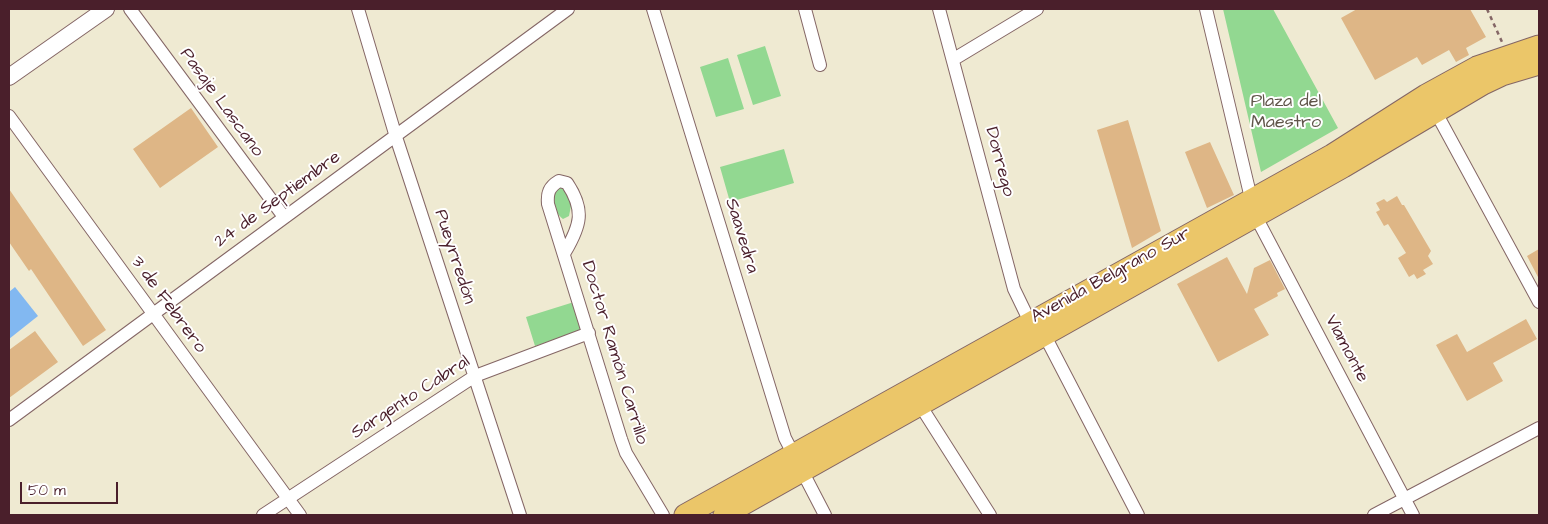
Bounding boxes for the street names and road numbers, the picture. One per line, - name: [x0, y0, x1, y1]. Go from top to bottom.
- street label: Pasaje Lascano: [174, 44, 268, 162]
- street label: Dorrego: [979, 125, 1019, 199]
- street label: 24 de Septiembre: [211, 147, 345, 253]
- street label: Saavedra: [719, 196, 763, 276]
- street label: Pueyrredón: [429, 207, 479, 307]
- street label: Avenida Belgrano Sur: [1028, 223, 1194, 329]
- street label: 3 de Febrero: [126, 252, 210, 358]
- street label: Doctor Ramón Carrillo: [576, 259, 652, 447]
- street label: Viamonte: [1319, 312, 1373, 386]
- street label: Sargento Cabral: [348, 352, 474, 444]

